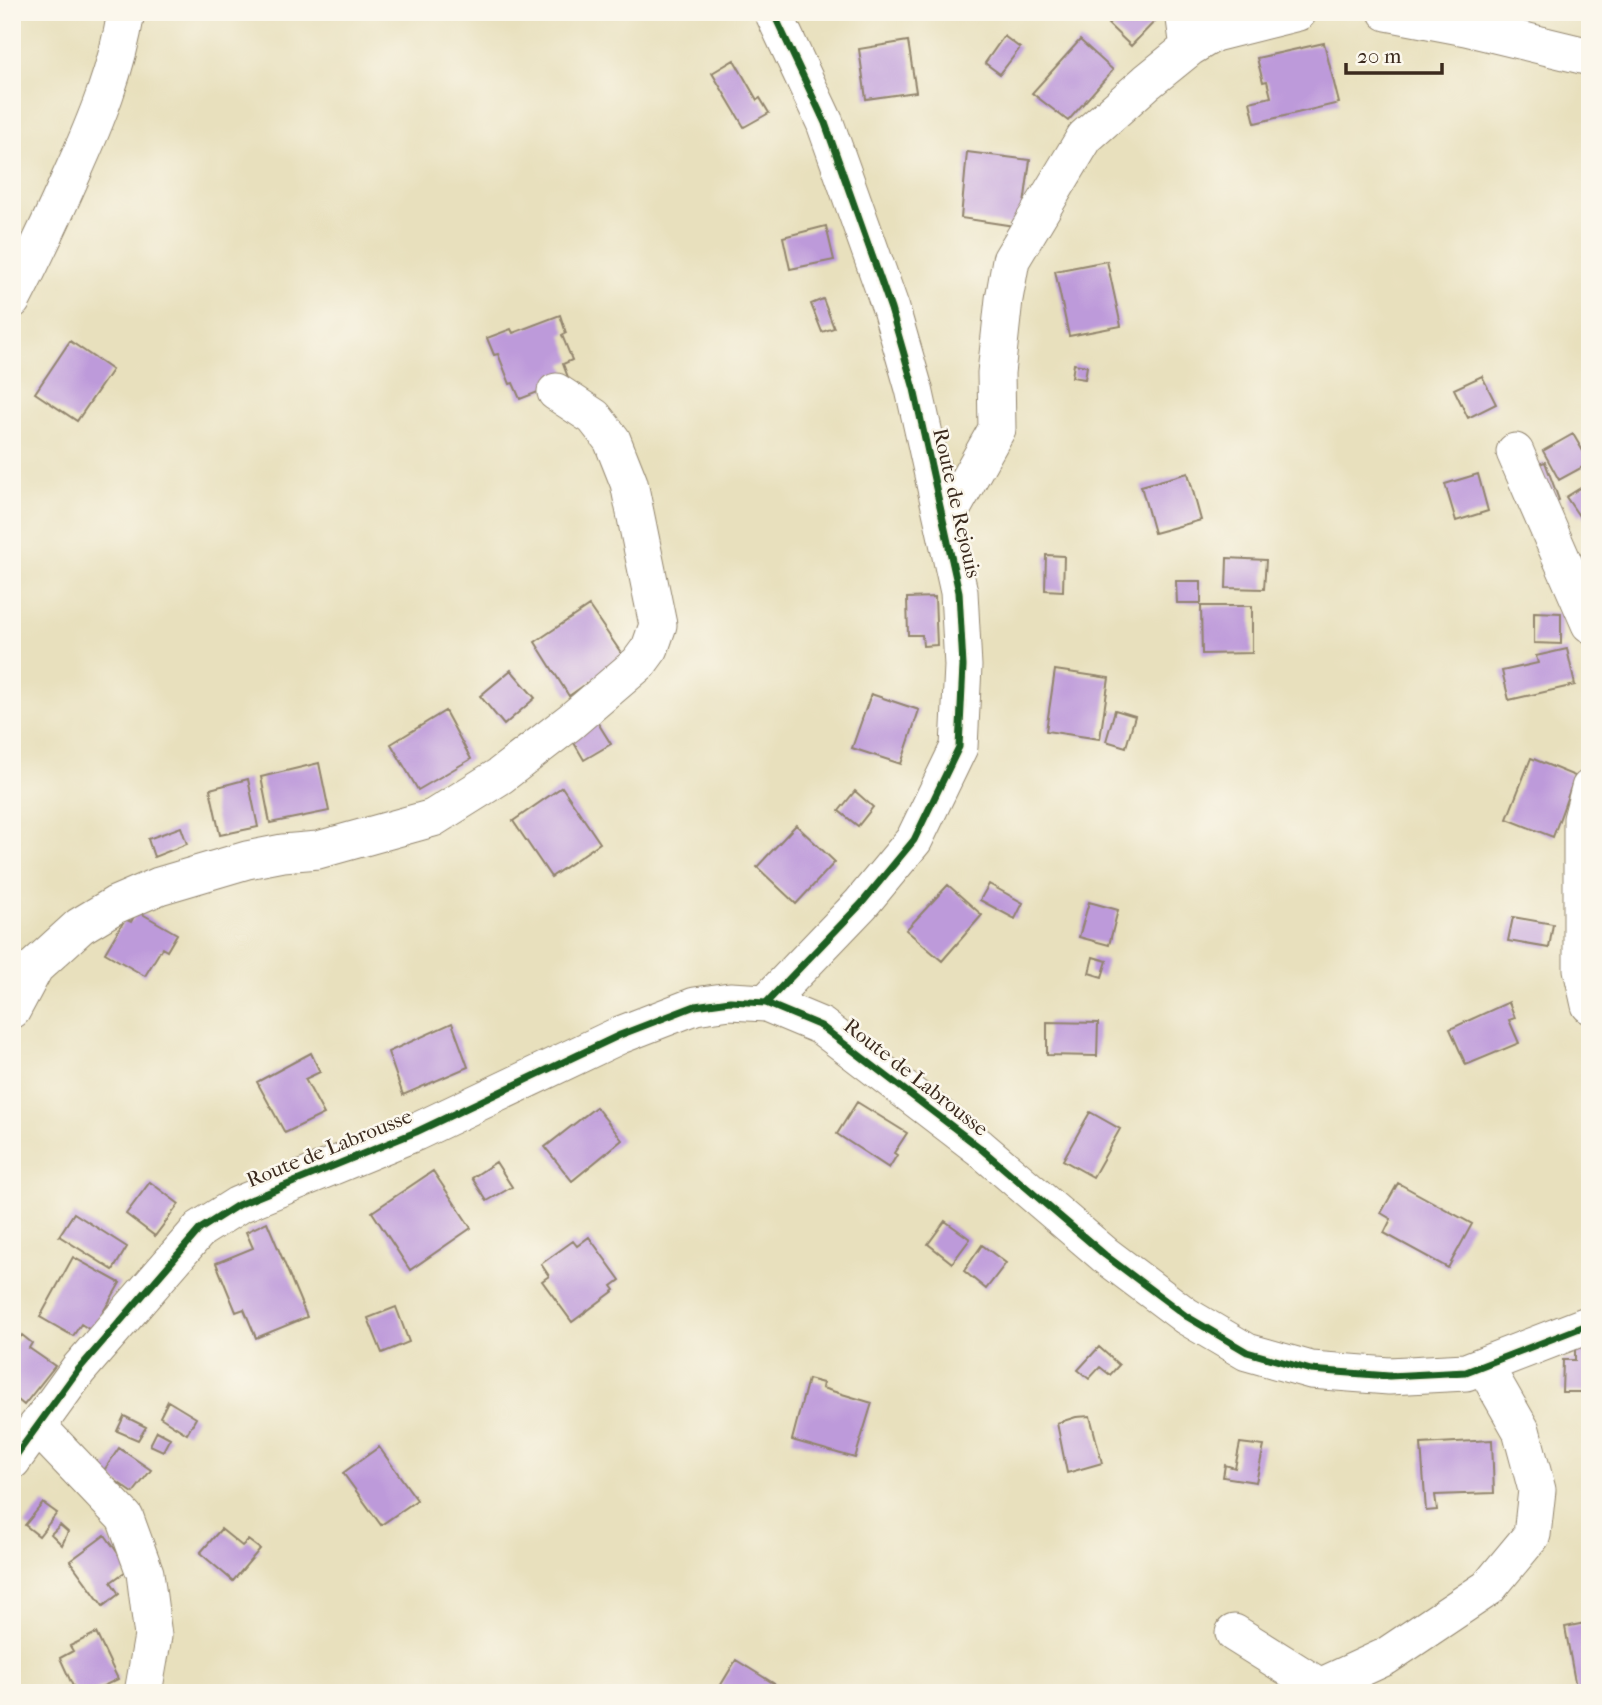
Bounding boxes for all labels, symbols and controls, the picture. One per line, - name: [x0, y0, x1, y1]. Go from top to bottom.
- scale bar: [1346, 32, 1443, 76]
- text: 20 m: [1357, 44, 1402, 68]
- street label: Route de Rejouis: [928, 426, 986, 580]
- street label: Route de Labrousse: [839, 1013, 993, 1141]
- street label: Route de Labrousse: [243, 1104, 415, 1192]

